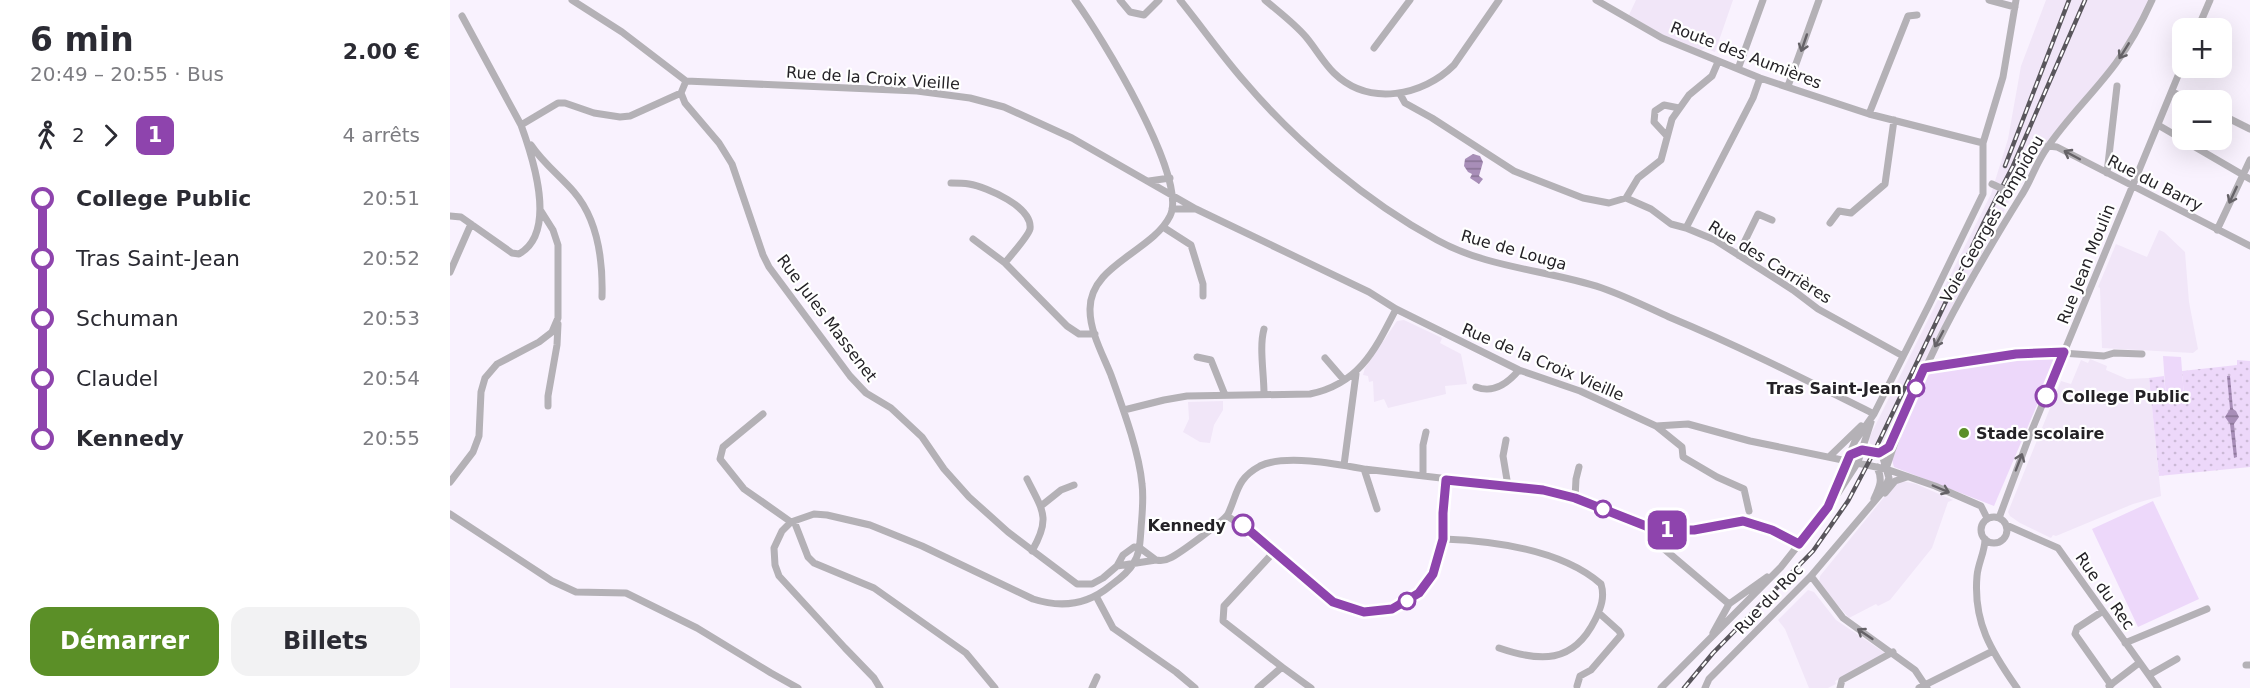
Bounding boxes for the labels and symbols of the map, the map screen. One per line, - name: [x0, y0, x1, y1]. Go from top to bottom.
- street label: Route des Aumières: [1668, 17, 1824, 93]
- one-way arrow: [1797, 33, 1808, 52]
- one-way arrow: [2117, 42, 2129, 59]
- street label: Rue de la Croix Vieille: [785, 62, 961, 94]
- street label: Voie Georges Pompidou: [1936, 132, 2048, 306]
- one-way arrow: [2064, 149, 2081, 161]
- street label: Rue du Barry: [2104, 151, 2206, 215]
- one-way arrow: [2227, 185, 2239, 203]
- street label: Rue Jean Moulin: [2053, 201, 2119, 327]
- street label: Rue des Carrières: [1705, 216, 1835, 308]
- street label: Rue de Louga: [1459, 226, 1569, 274]
- street label: Rue Jules Massenet: [773, 251, 881, 385]
- street label: Rue de la Croix Vieille: [1459, 319, 1627, 405]
- one-way arrow: [1933, 330, 1945, 347]
- place label: Tras Saint-Jean: [1767, 379, 1902, 398]
- marker: Tras Saint-Jean: [1907, 379, 1925, 397]
- marker: College Public: [2035, 385, 2057, 407]
- place label: College Public: [2062, 387, 2189, 406]
- place label: Stade scolaire: [1976, 424, 2105, 443]
- marker: Stade scolaire: [1957, 426, 1971, 440]
- one-way arrow: [2014, 454, 2025, 472]
- one-way arrow: [1931, 483, 1949, 495]
- unlabelled marker: [1594, 500, 1612, 518]
- line badge: 1: [1648, 510, 1686, 550]
- marker: Kennedy: [1232, 514, 1254, 536]
- place label: Kennedy: [1148, 516, 1227, 535]
- street label: Rue du Rec: [2071, 549, 2139, 633]
- street label: Rue du Roc: [1731, 560, 1807, 638]
- unlabelled marker: [1398, 592, 1416, 610]
- one-way arrow: [1857, 627, 1874, 640]

